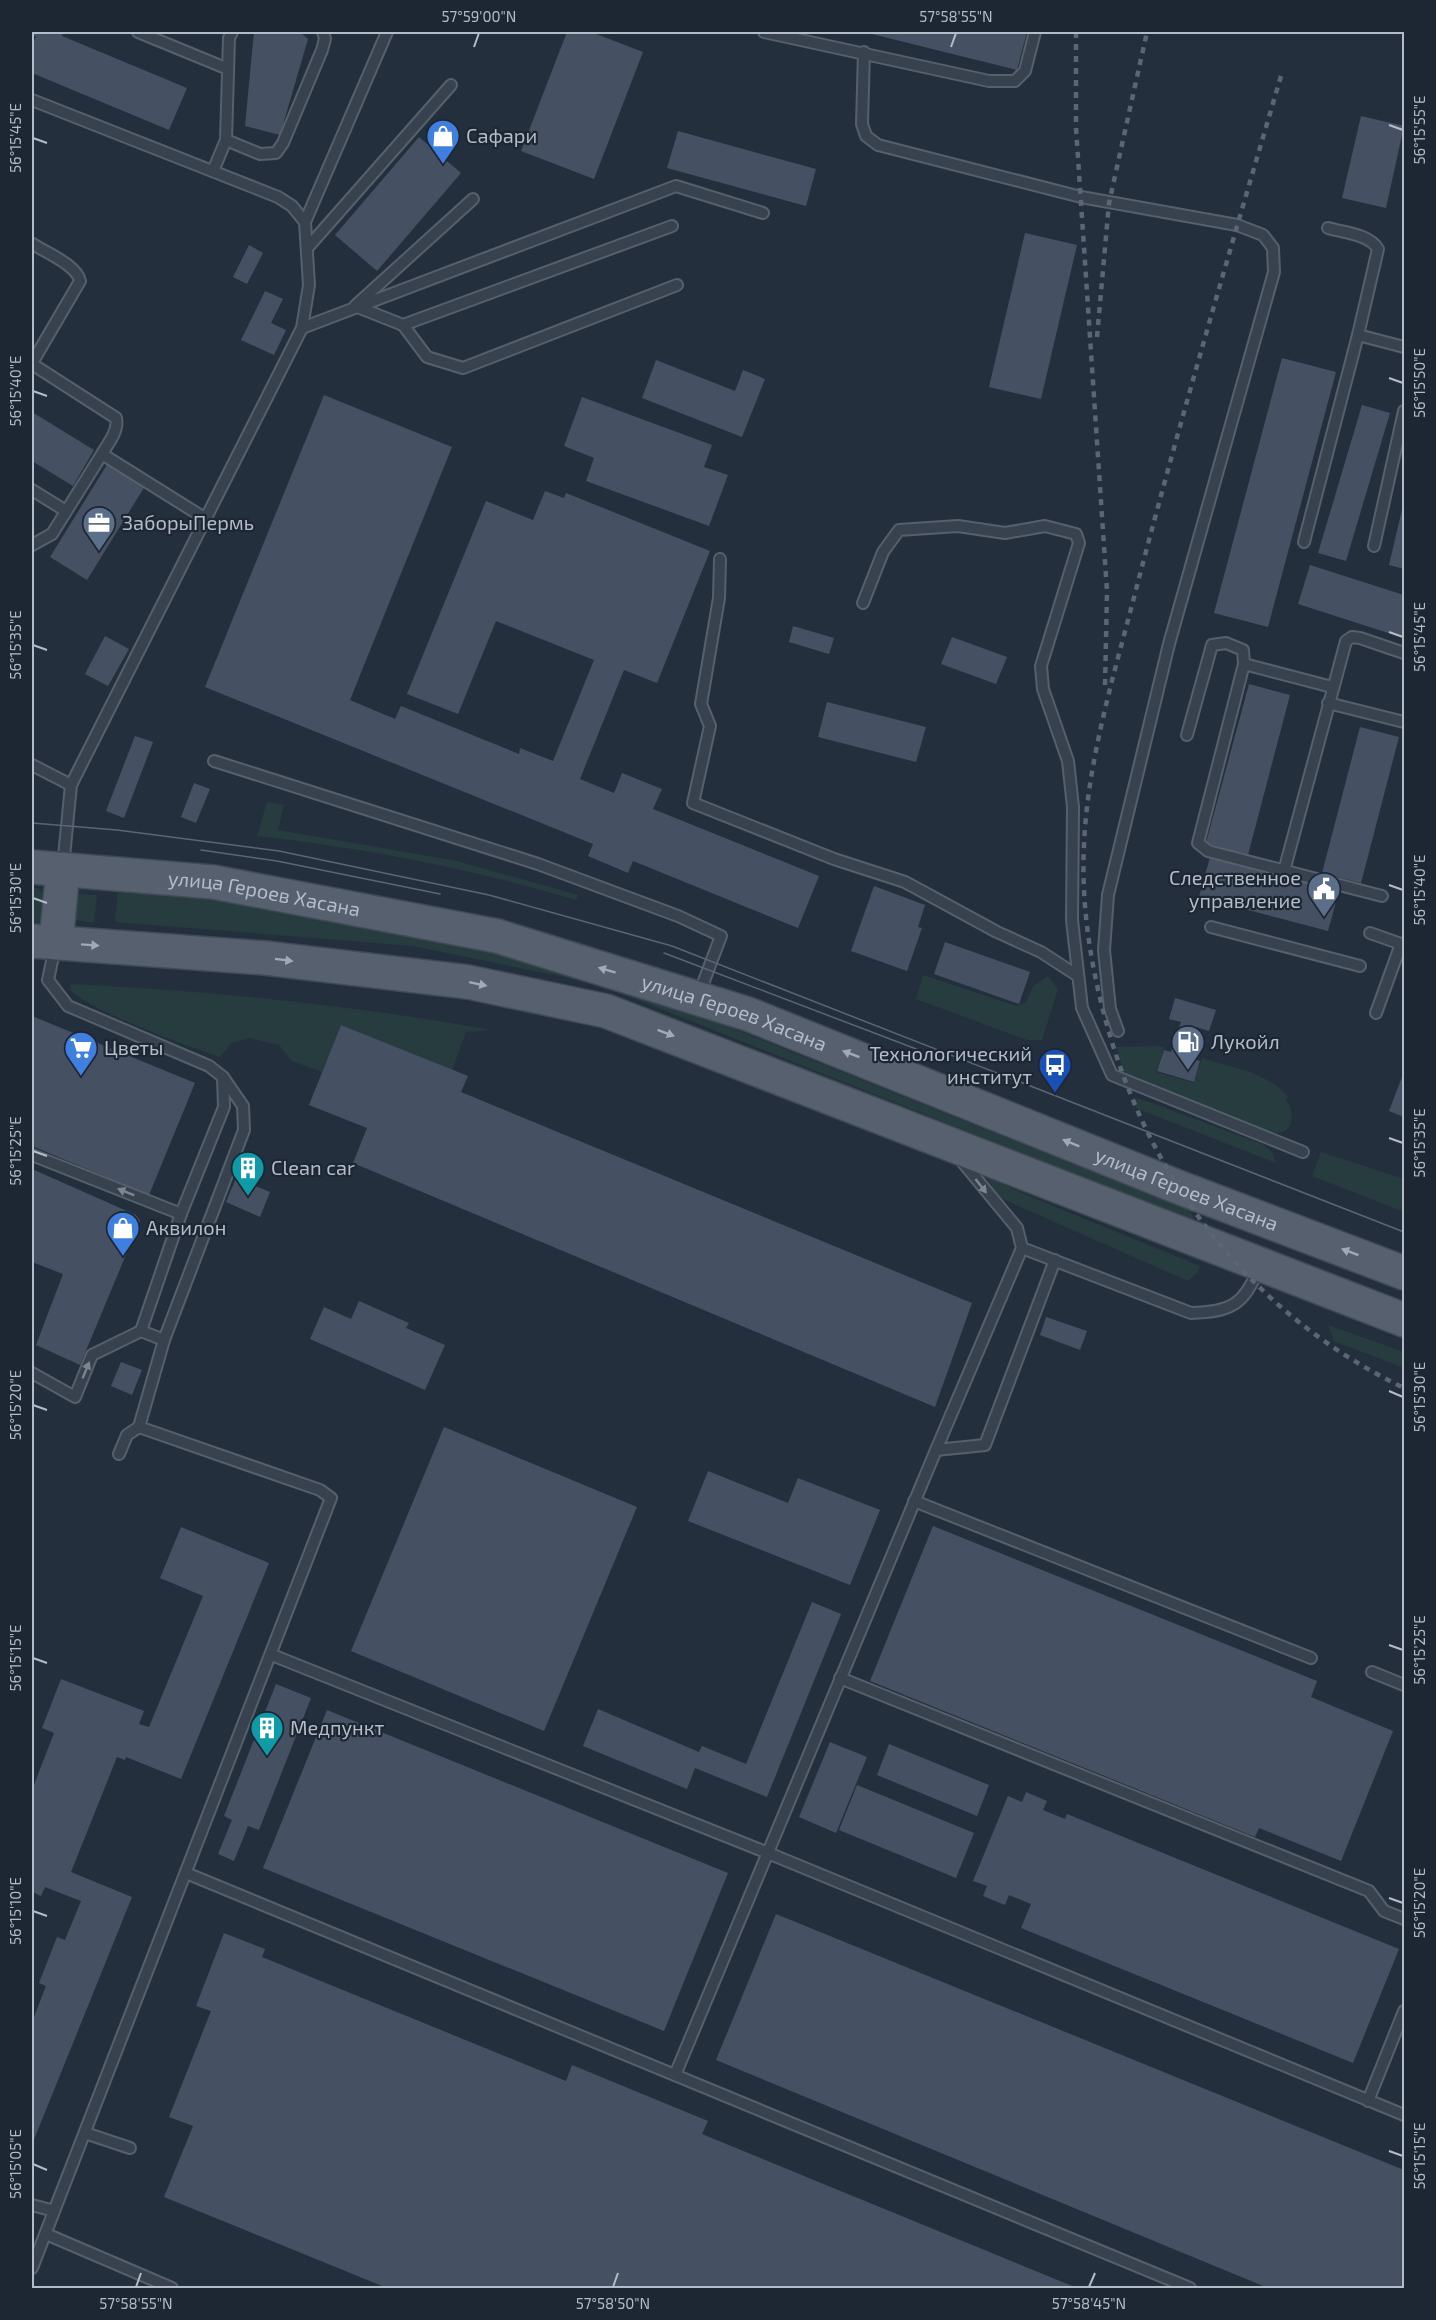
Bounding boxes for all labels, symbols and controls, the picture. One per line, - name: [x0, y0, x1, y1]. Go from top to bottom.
- text: 57°59'00"N: [442, 7, 516, 25]
- text: 57°58'55"N: [919, 7, 993, 25]
- text: 56°15'55"E: [1410, 96, 1428, 165]
- text: 56°15'45"E: [6, 103, 24, 173]
- shop icon: Сафари: [425, 118, 461, 165]
- place label: Сафари: [466, 123, 537, 147]
- text: 56°15'50"E: [1410, 348, 1428, 418]
- text: 56°15'40"E: [6, 356, 24, 426]
- office icon: ЗаборыПермь: [81, 505, 117, 552]
- place label: ЗаборыПермь: [122, 510, 254, 534]
- text: 56°15'45"E: [1410, 602, 1428, 672]
- text: 56°15'35"E: [6, 610, 24, 680]
- text: 56°15'40"E: [1410, 855, 1428, 925]
- text: 56°15'30"E: [6, 863, 24, 933]
- street label: улица Героев Хасана: [167, 865, 363, 921]
- place label: Следственное управление: [1169, 865, 1301, 913]
- public building icon: Следственное управление: [1306, 871, 1342, 918]
- one-way arrow: [80, 941, 99, 950]
- one-way arrow: [275, 955, 294, 965]
- one-way arrow: [598, 965, 616, 974]
- street label: улица Героев Хасана: [638, 969, 831, 1055]
- one-way arrow: [469, 980, 488, 989]
- fuel station icon: Лукойл: [1170, 1024, 1206, 1071]
- one-way arrow: [657, 1029, 675, 1039]
- place label: Лукойл: [1211, 1029, 1280, 1054]
- supermarket icon: Цветы: [63, 1030, 99, 1077]
- place label: Цветы: [104, 1035, 164, 1059]
- place label: Технологический институт: [869, 1041, 1032, 1089]
- bus stop icon: Технологический институт: [1037, 1047, 1073, 1094]
- one-way arrow: [842, 1049, 860, 1058]
- text: 56°15'35"E: [1410, 1108, 1428, 1178]
- text: 56°15'25"E: [6, 1116, 24, 1186]
- one-way arrow: [1061, 1138, 1079, 1148]
- street label: улица Героев Хасана: [1091, 1142, 1282, 1235]
- building icon: Clean car: [230, 1150, 266, 1197]
- place label: Clean car: [271, 1155, 355, 1179]
- one-way arrow: [974, 1178, 987, 1194]
- one-way arrow: [117, 1187, 135, 1197]
- shop icon: Аквилон: [105, 1210, 141, 1257]
- place label: Аквилон: [146, 1215, 226, 1239]
- one-way arrow: [1341, 1247, 1359, 1256]
- one-way arrow: [81, 1360, 91, 1378]
- text: 56°15'30"E: [1410, 1362, 1428, 1432]
- text: 56°15'20"E: [6, 1370, 24, 1440]
- text: 56°15'25"E: [1410, 1615, 1428, 1685]
- text: 56°15'15"E: [6, 1625, 24, 1691]
- building icon: Медпункт: [249, 1710, 285, 1757]
- place label: Медпункт: [290, 1715, 384, 1740]
- text: 56°15'20"E: [1410, 1868, 1428, 1938]
- text: 56°15'10"E: [6, 1877, 24, 1945]
- text: 56°15'15"E: [1410, 2123, 1428, 2189]
- text: 56°15'05"E: [6, 2129, 24, 2199]
- text: 57°58'55"N: [99, 2294, 173, 2312]
- text: 57°58'50"N: [576, 2294, 650, 2312]
- text: 57°58'45"N: [1052, 2294, 1126, 2312]

